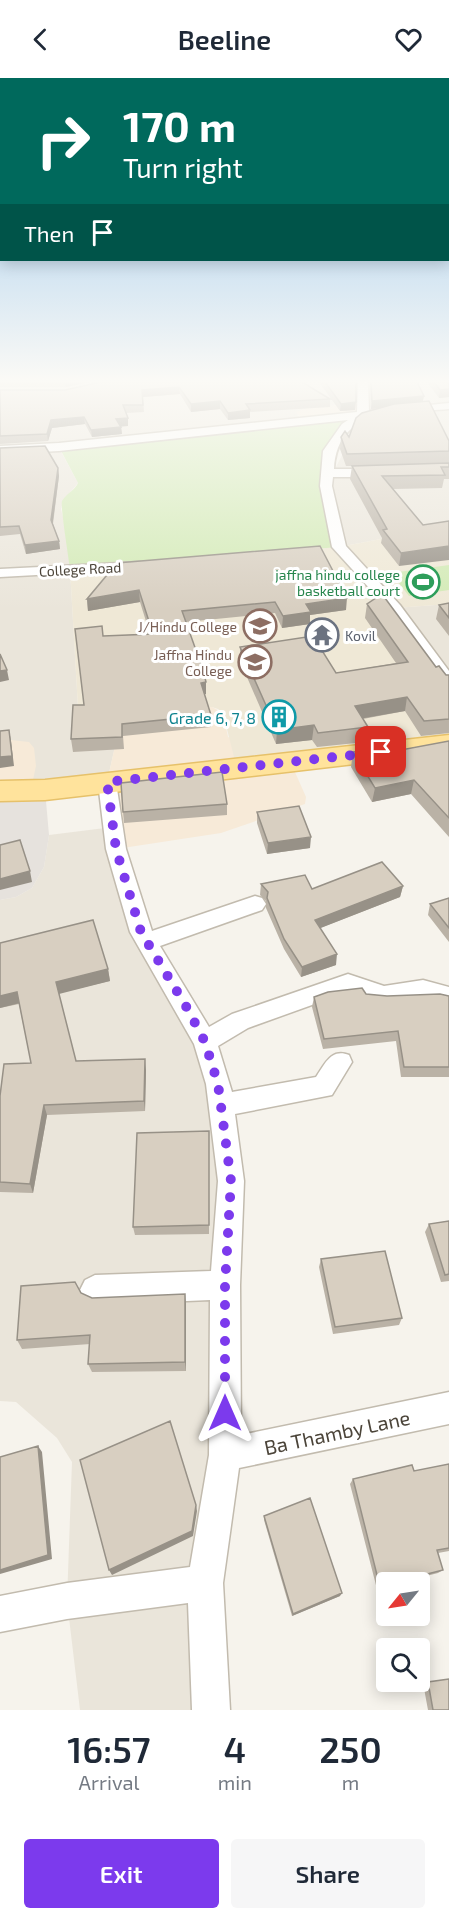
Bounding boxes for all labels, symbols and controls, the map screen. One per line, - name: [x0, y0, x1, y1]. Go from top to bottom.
- icon: back: [24, 23, 57, 56]
- text: Beeline: [178, 23, 271, 55]
- icon: heart: [392, 23, 425, 56]
- text: 170 m: [123, 100, 236, 150]
- icon: right: [24, 102, 102, 180]
- text: Turn right: [123, 151, 243, 183]
- icon: arrive: [86, 216, 119, 249]
- text: Then: [24, 220, 74, 246]
- street label: College Road: [38, 558, 122, 580]
- sports icon: jaffna hindu college basketball court: [405, 564, 441, 600]
- place label: jaffna hindu college basketball court: [275, 566, 400, 599]
- school or university icon: J/Hindu College: [242, 608, 278, 644]
- temple icon: Kovil: [304, 617, 340, 653]
- place label: J/Hindu College: [138, 618, 237, 635]
- place label: Kovil: [345, 627, 377, 644]
- school or university icon: Jaffna Hindu College: [237, 644, 273, 680]
- place label: Jaffna Hindu College: [154, 646, 232, 679]
- building icon: Grade 6, 7, 8: [261, 699, 297, 735]
- place label: Grade 6, 7, 8: [169, 708, 256, 727]
- pin: [355, 726, 406, 777]
- icon: arrive: [364, 735, 397, 768]
- position arrow: [193, 1381, 257, 1445]
- street label: Ba Thamby Lane: [262, 1405, 412, 1459]
- north arrow: [376, 1572, 430, 1626]
- map controls: [376, 1572, 430, 1692]
- button: search: [376, 1638, 430, 1692]
- text: 16:57: [67, 1727, 151, 1770]
- text: 4: [224, 1727, 246, 1770]
- text: 250: [319, 1727, 382, 1770]
- text: Arrival: [78, 1770, 139, 1794]
- text: min: [218, 1770, 252, 1794]
- text: m: [342, 1770, 359, 1794]
- button: Exit: [24, 1839, 219, 1908]
- button: Share: [231, 1839, 425, 1908]

